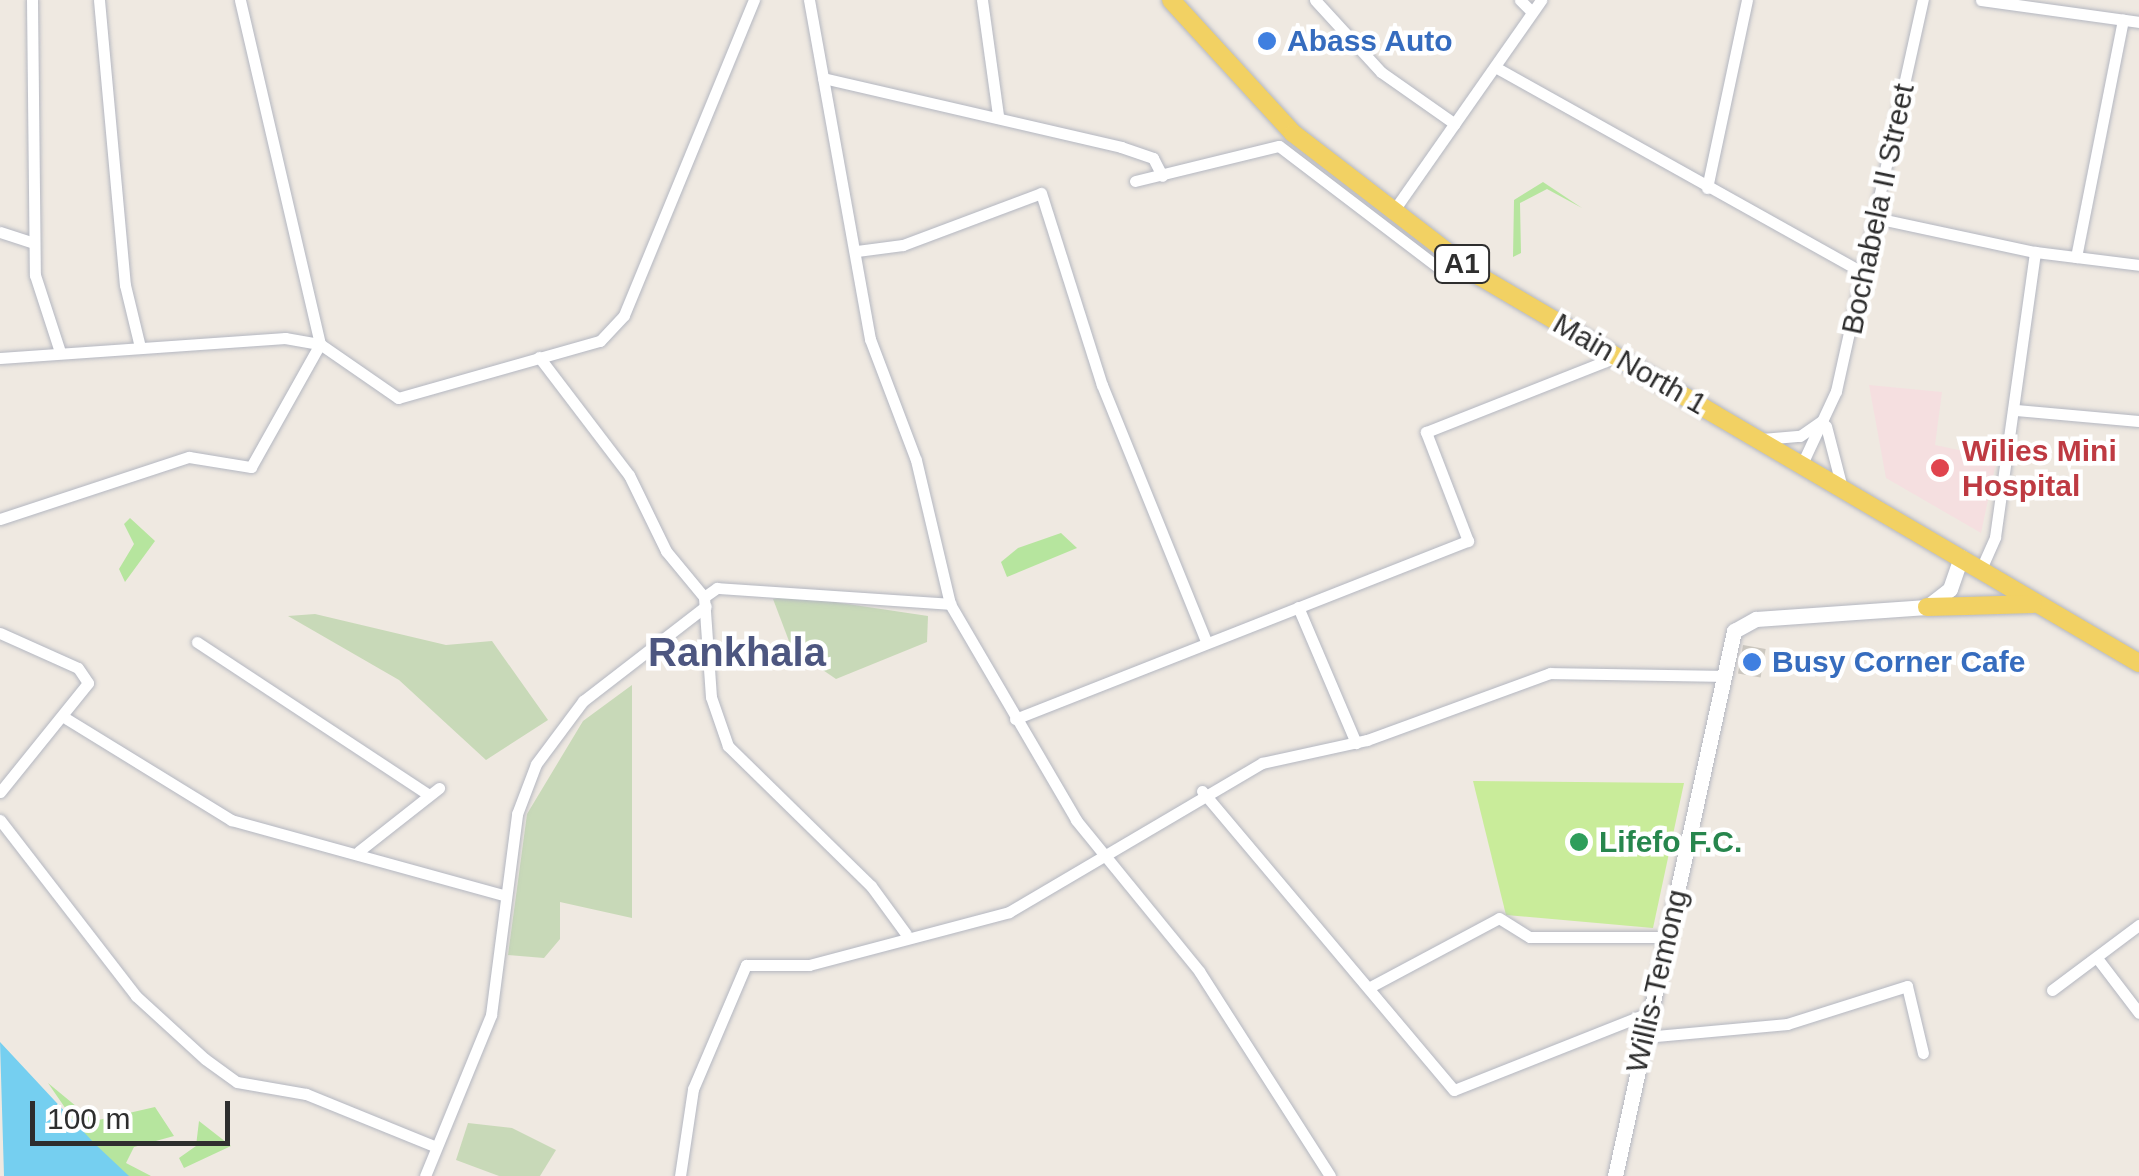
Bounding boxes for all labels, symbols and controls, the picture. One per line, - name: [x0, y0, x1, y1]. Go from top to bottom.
- place label: Abass Auto: [1287, 23, 1454, 59]
- marker: Abass Auto: [1256, 30, 1278, 52]
- street label: Bochabela II Street: [1834, 80, 1922, 338]
- road number: A1: [1432, 241, 1492, 287]
- street label: Main North 1: [1547, 305, 1713, 423]
- place label: Wilies Mini Hospital: [1962, 433, 2117, 504]
- marker: Wilies Mini Hospital: [1927, 455, 1953, 481]
- district label: Rankhala: [648, 628, 826, 676]
- place label: Busy Corner Cafe: [1772, 644, 2025, 680]
- marker: Busy Corner Cafe: [1741, 651, 1763, 673]
- place label: Lifefo F.C.: [1599, 824, 1742, 860]
- marker: Lifefo F.C.: [1568, 831, 1590, 853]
- street label: Willis-Temong: [1618, 886, 1696, 1076]
- scale bar: [35, 1081, 235, 1143]
- text: 100 m: [47, 1102, 130, 1135]

